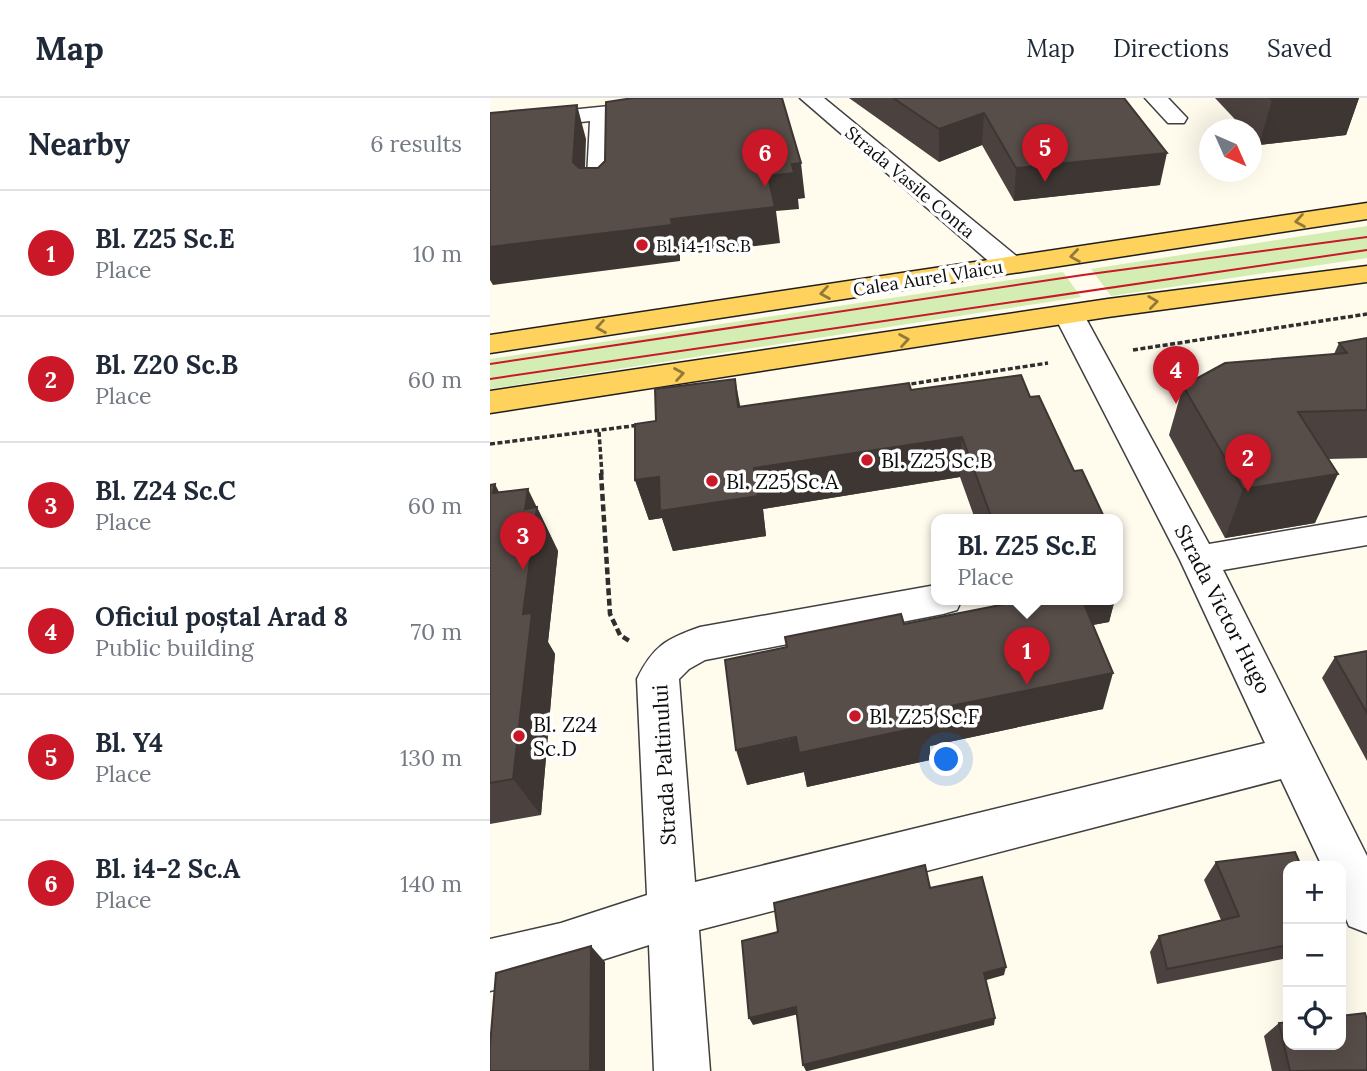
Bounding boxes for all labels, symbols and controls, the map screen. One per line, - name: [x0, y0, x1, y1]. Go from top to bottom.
- text: Map: [35, 27, 104, 69]
- text: Map: [1026, 33, 1075, 64]
- text: Directions: [1113, 33, 1229, 64]
- text: Saved: [1267, 33, 1332, 64]
- north arrow: [1199, 119, 1262, 182]
- street label: Strada Vasile Conta: [840, 121, 980, 243]
- pin: 5: [1022, 124, 1068, 182]
- text: Nearby: [28, 125, 130, 163]
- text: 6 results: [370, 129, 462, 158]
- pin: 6: [742, 129, 788, 187]
- one-way arrow: [1294, 214, 1305, 229]
- text: Bl. Z25 Sc.E: [95, 222, 235, 255]
- place label: Bl. i4-1 Sc.B: [656, 234, 751, 257]
- marker: Bl. i4-1 Sc.B: [634, 237, 650, 253]
- text: 1: [46, 239, 56, 268]
- text: 10 m: [413, 239, 462, 268]
- one-way arrow: [1069, 248, 1080, 263]
- text: Place: [95, 255, 152, 284]
- street label: Calea Aurel Vlaicu: [851, 255, 1005, 301]
- one-way arrow: [820, 285, 831, 300]
- one-way arrow: [1147, 295, 1159, 310]
- one-way arrow: [595, 319, 606, 334]
- one-way arrow: [898, 332, 909, 347]
- pin: 4: [1153, 346, 1199, 404]
- text: Bl. Z20 Sc.B: [95, 348, 238, 381]
- text: 2: [45, 365, 57, 394]
- text: 60 m: [408, 365, 462, 394]
- one-way arrow: [673, 366, 684, 381]
- text: Place: [95, 381, 152, 410]
- pin: 2: [1225, 434, 1271, 492]
- place label: Bl. Z25 Sc.B: [881, 447, 993, 474]
- marker: Bl. Z25 Sc.B: [859, 452, 875, 468]
- place label: Bl. Z25 Sc.A: [726, 468, 839, 495]
- marker: Bl. Z25 Sc.A: [704, 473, 720, 489]
- text: Bl. Z24 Sc.C: [95, 474, 236, 507]
- text: 3: [45, 491, 57, 520]
- text: 60 m: [408, 491, 462, 520]
- text: Place: [95, 507, 152, 536]
- pin: 3: [500, 512, 546, 570]
- popup: [931, 514, 1123, 605]
- street label: Strada Victor Hugo: [1169, 520, 1277, 698]
- text: Bl. Z25 Sc.E: [957, 529, 1097, 562]
- text: Place: [957, 562, 1014, 591]
- text: Oficiul poștal Arad 8: [95, 600, 348, 633]
- text: 4: [45, 617, 57, 646]
- text: 70 m: [411, 617, 462, 646]
- pin: 1: [1004, 627, 1050, 685]
- text: Public building: [95, 633, 254, 662]
- street label: Strada Paltinului: [646, 684, 682, 846]
- place label: Bl. Z25 Sc.F: [869, 703, 979, 730]
- marker: Bl. Z25 Sc.F: [847, 708, 863, 724]
- place label: Bl. Z24 Sc.D: [533, 711, 597, 762]
- text: Bl. Y4: [95, 726, 163, 759]
- marker: Bl. Z24 Sc.D: [511, 728, 527, 744]
- your location: [929, 742, 963, 776]
- text: 5: [45, 743, 57, 772]
- text: 130 m: [400, 743, 462, 772]
- text: Place: [95, 759, 152, 788]
- text: Bl. i4-2 Sc.A: [95, 852, 240, 885]
- map controls: [1283, 861, 1346, 1050]
- button: +: [1283, 861, 1346, 924]
- text: 6: [44, 869, 58, 898]
- text: 140 m: [400, 869, 462, 898]
- text: Place: [95, 885, 152, 914]
- button: −: [1283, 924, 1346, 987]
- button: locate: [1283, 987, 1346, 1050]

